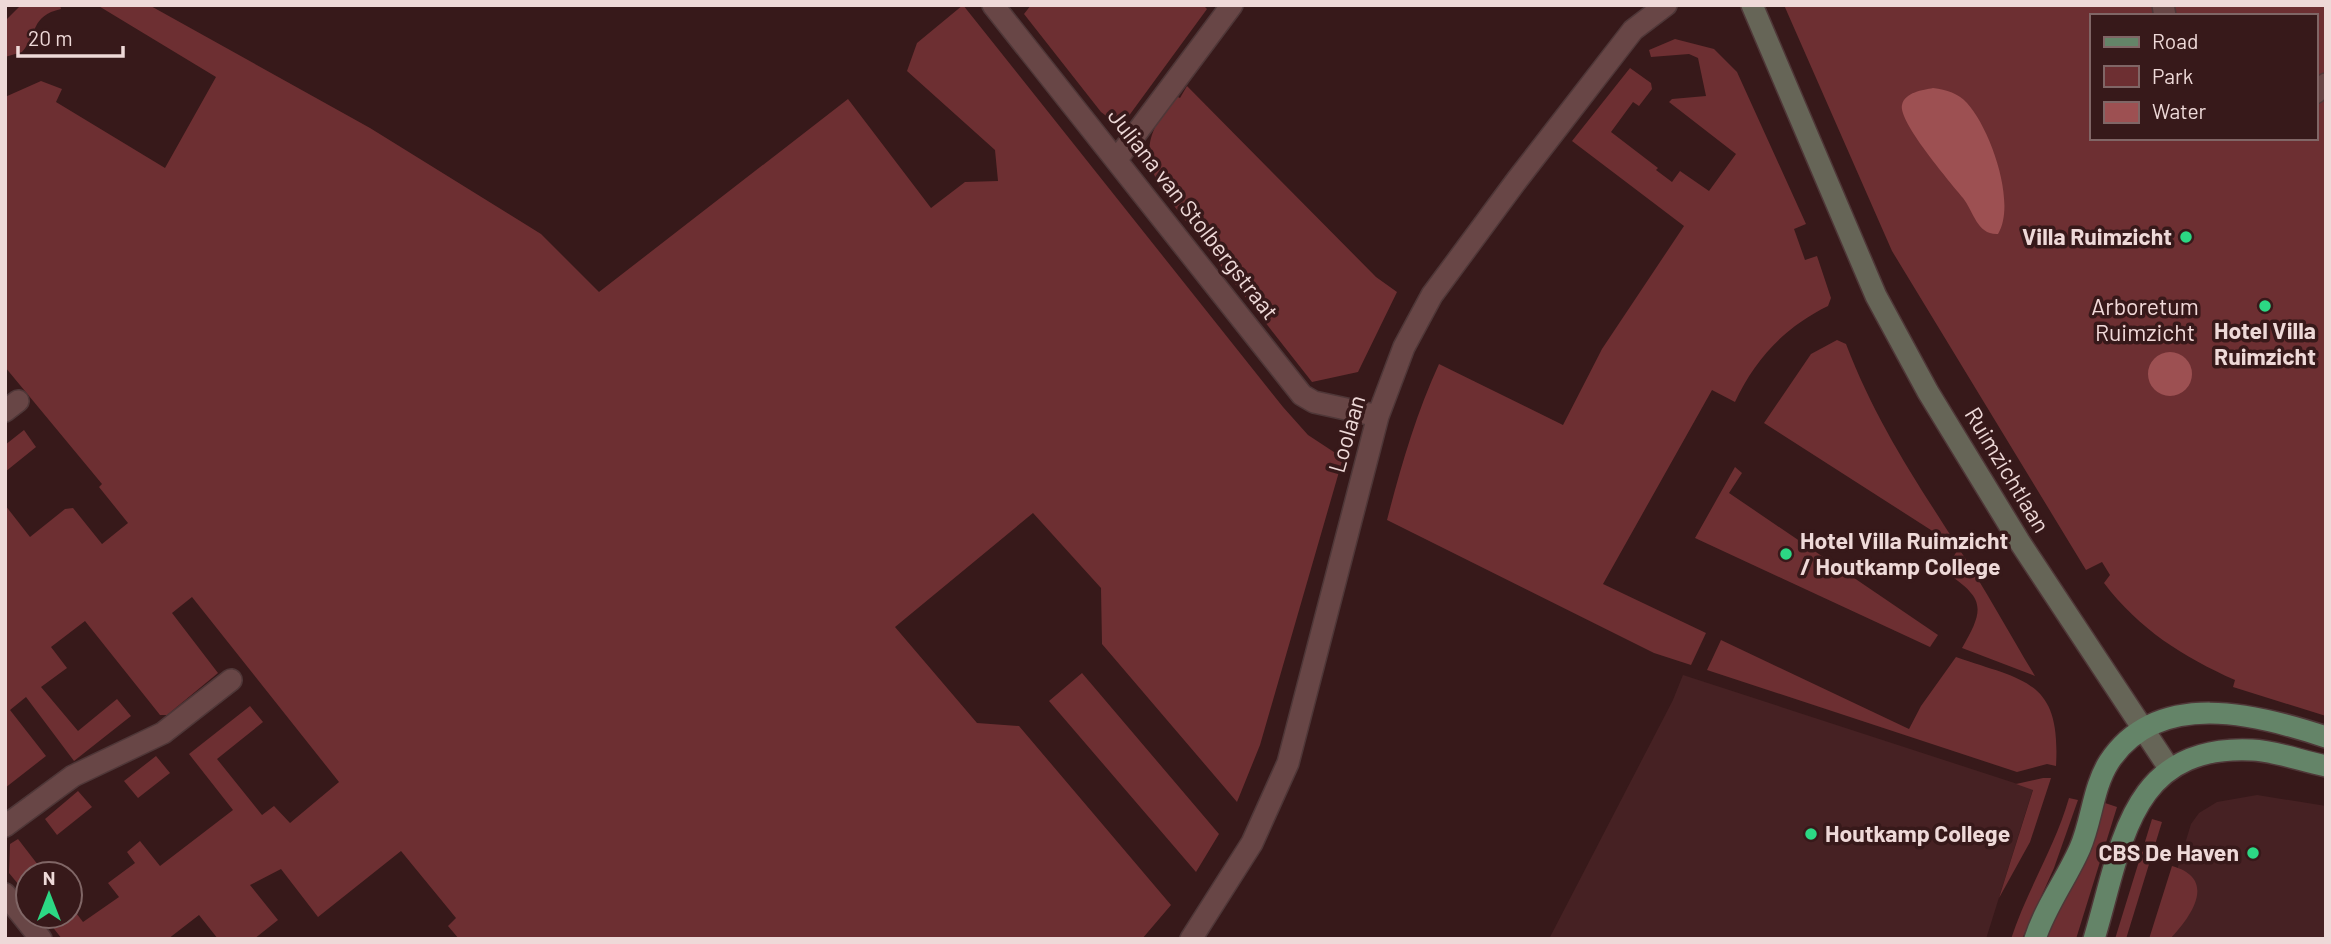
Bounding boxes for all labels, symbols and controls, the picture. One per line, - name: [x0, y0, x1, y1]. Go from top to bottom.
- scale bar: [18, 14, 122, 58]
- legend: [2090, 14, 2317, 140]
- text: 20 m: [28, 25, 73, 50]
- text: Road: [2152, 28, 2198, 53]
- text: Park: [2152, 63, 2193, 88]
- text: Water: [2152, 98, 2207, 123]
- street label: Juliana van Stolbergstraat: [1103, 102, 1285, 325]
- place label: Villa Ruimzicht: [2022, 222, 2172, 250]
- marker: Villa Ruimzicht: [2178, 229, 2194, 245]
- park label: Arboretum Ruimzicht: [2091, 292, 2199, 346]
- marker: Hotel Villa Ruimzicht: [2257, 298, 2273, 314]
- place label: Hotel Villa Ruimzicht: [2214, 316, 2316, 370]
- street label: Loolaan: [1322, 392, 1370, 476]
- street label: Ruimzichtlaan: [1959, 402, 2056, 537]
- place label: Hotel Villa Ruimzicht / Houtkamp College: [1800, 526, 2008, 580]
- marker: Hotel Villa Ruimzicht / Houtkamp College: [1778, 546, 1794, 562]
- place label: Houtkamp College: [1825, 819, 2010, 847]
- marker: Houtkamp College: [1803, 826, 1819, 842]
- place label: CBS De Haven: [2098, 838, 2239, 866]
- marker: CBS De Haven: [2245, 845, 2261, 861]
- north arrow: [14, 860, 84, 930]
- text: N: [43, 866, 55, 889]

